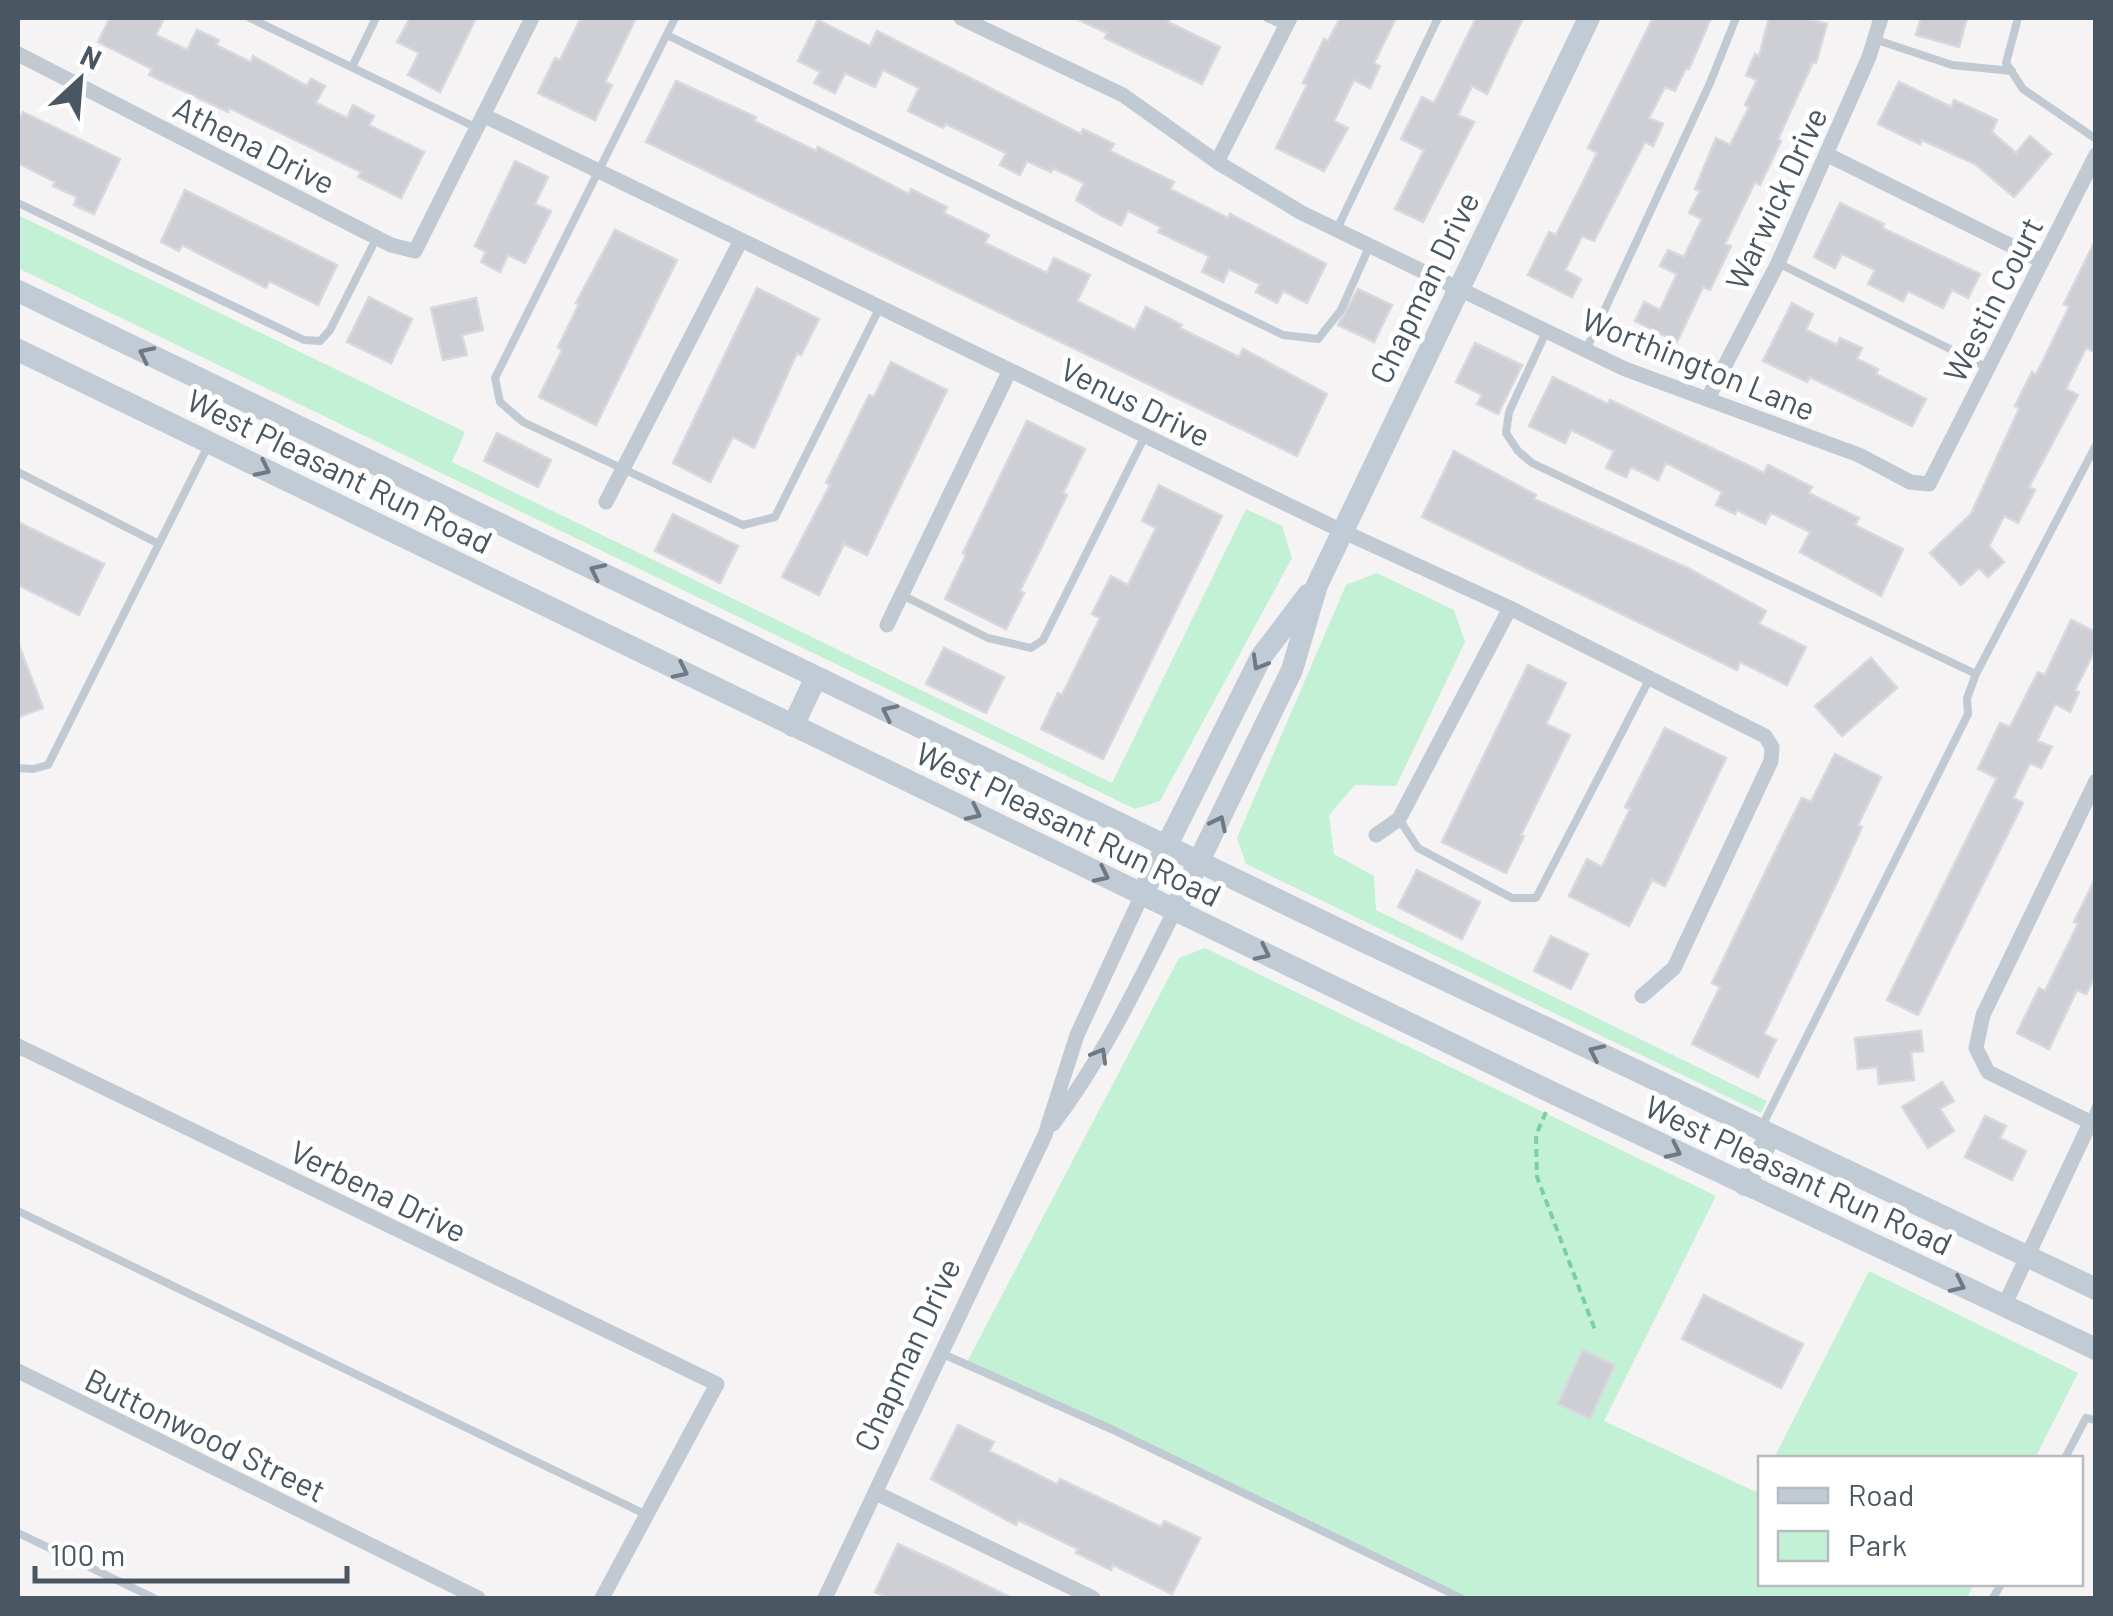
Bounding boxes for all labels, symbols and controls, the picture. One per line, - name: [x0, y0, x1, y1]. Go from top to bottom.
- north arrow: [30, 30, 130, 130]
- text: N: [76, 37, 107, 76]
- street label: Athena Drive: [168, 87, 342, 201]
- street label: Warwick Drive: [1716, 101, 1834, 295]
- street label: Chapman Drive: [1360, 185, 1486, 389]
- street label: Westin Court: [1934, 210, 2050, 388]
- street label: Worthington Lane: [1577, 299, 1821, 427]
- one-way arrow: [139, 346, 157, 366]
- street label: Venus Drive: [1055, 348, 1217, 454]
- street label: West Pleasant Run Road: [181, 380, 499, 560]
- one-way arrow: [253, 456, 271, 476]
- one-way arrow: [589, 563, 607, 583]
- one-way arrow: [1251, 652, 1271, 670]
- one-way arrow: [671, 659, 689, 679]
- one-way arrow: [882, 705, 900, 725]
- street label: West Pleasant Run Road: [910, 733, 1228, 913]
- one-way arrow: [964, 800, 982, 820]
- one-way arrow: [1207, 816, 1226, 834]
- one-way arrow: [1092, 863, 1110, 883]
- one-way arrow: [1253, 940, 1271, 960]
- one-way arrow: [1589, 1045, 1607, 1065]
- one-way arrow: [1088, 1048, 1108, 1066]
- street label: West Pleasant Run Road: [1639, 1086, 1959, 1262]
- street label: Verbena Drive: [285, 1131, 473, 1249]
- one-way arrow: [1664, 1139, 1682, 1159]
- street label: Chapman Drive: [845, 1252, 967, 1456]
- one-way arrow: [1948, 1273, 1966, 1293]
- street label: Buttonwood Street: [80, 1359, 332, 1509]
- legend: [1758, 1456, 2083, 1586]
- text: Road: [1848, 1476, 1914, 1512]
- scale bar: [35, 1521, 348, 1583]
- text: Park: [1848, 1526, 1907, 1562]
- text: 100 m: [50, 1536, 125, 1572]

